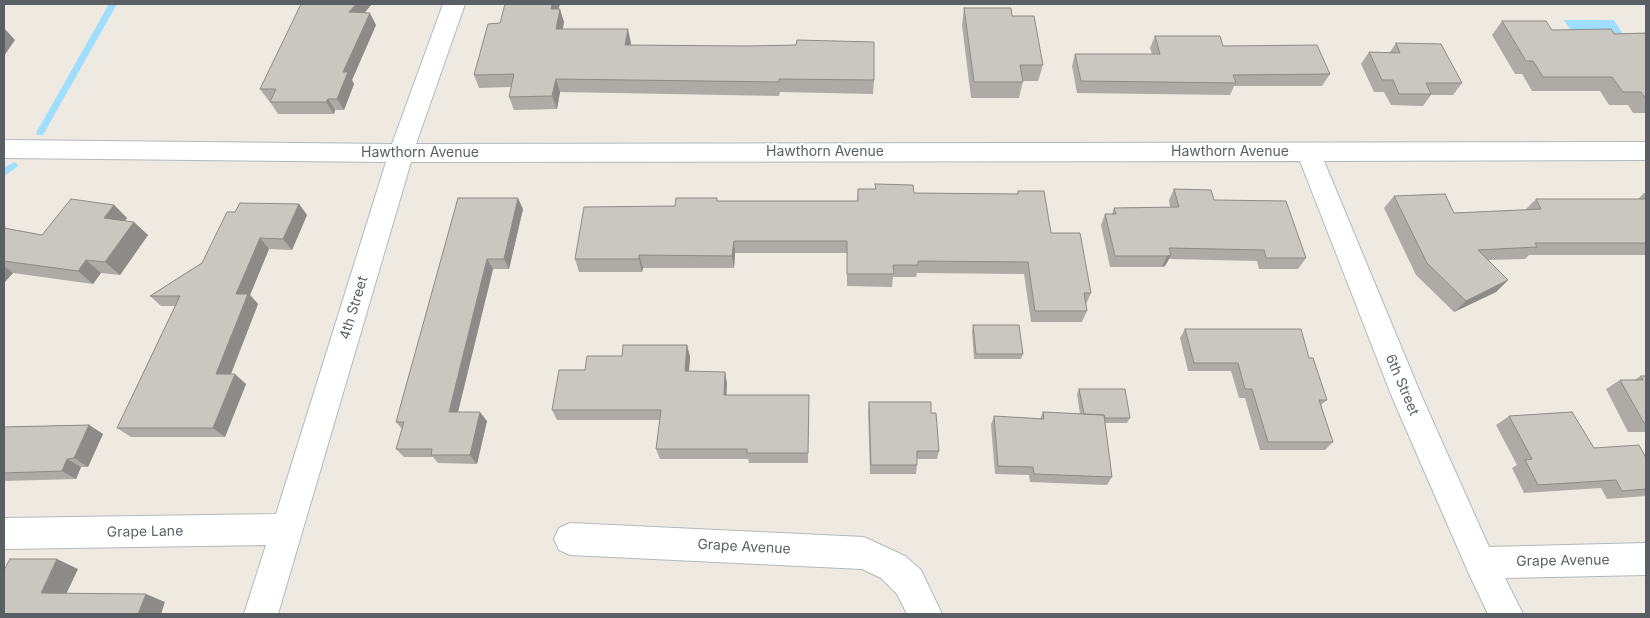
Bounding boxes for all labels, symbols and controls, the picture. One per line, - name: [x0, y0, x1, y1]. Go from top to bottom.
- street label: Hawthorn Avenue: [766, 144, 884, 160]
- street label: Hawthorn Avenue: [1171, 144, 1289, 160]
- street label: Hawthorn Avenue: [361, 145, 479, 161]
- street label: 4th Street: [336, 274, 372, 342]
- street label: 6th Street: [1382, 352, 1422, 418]
- street label: Grape Lane: [107, 523, 183, 541]
- street label: Grape Avenue: [697, 536, 791, 558]
- street label: Grape Avenue: [1516, 552, 1610, 570]

